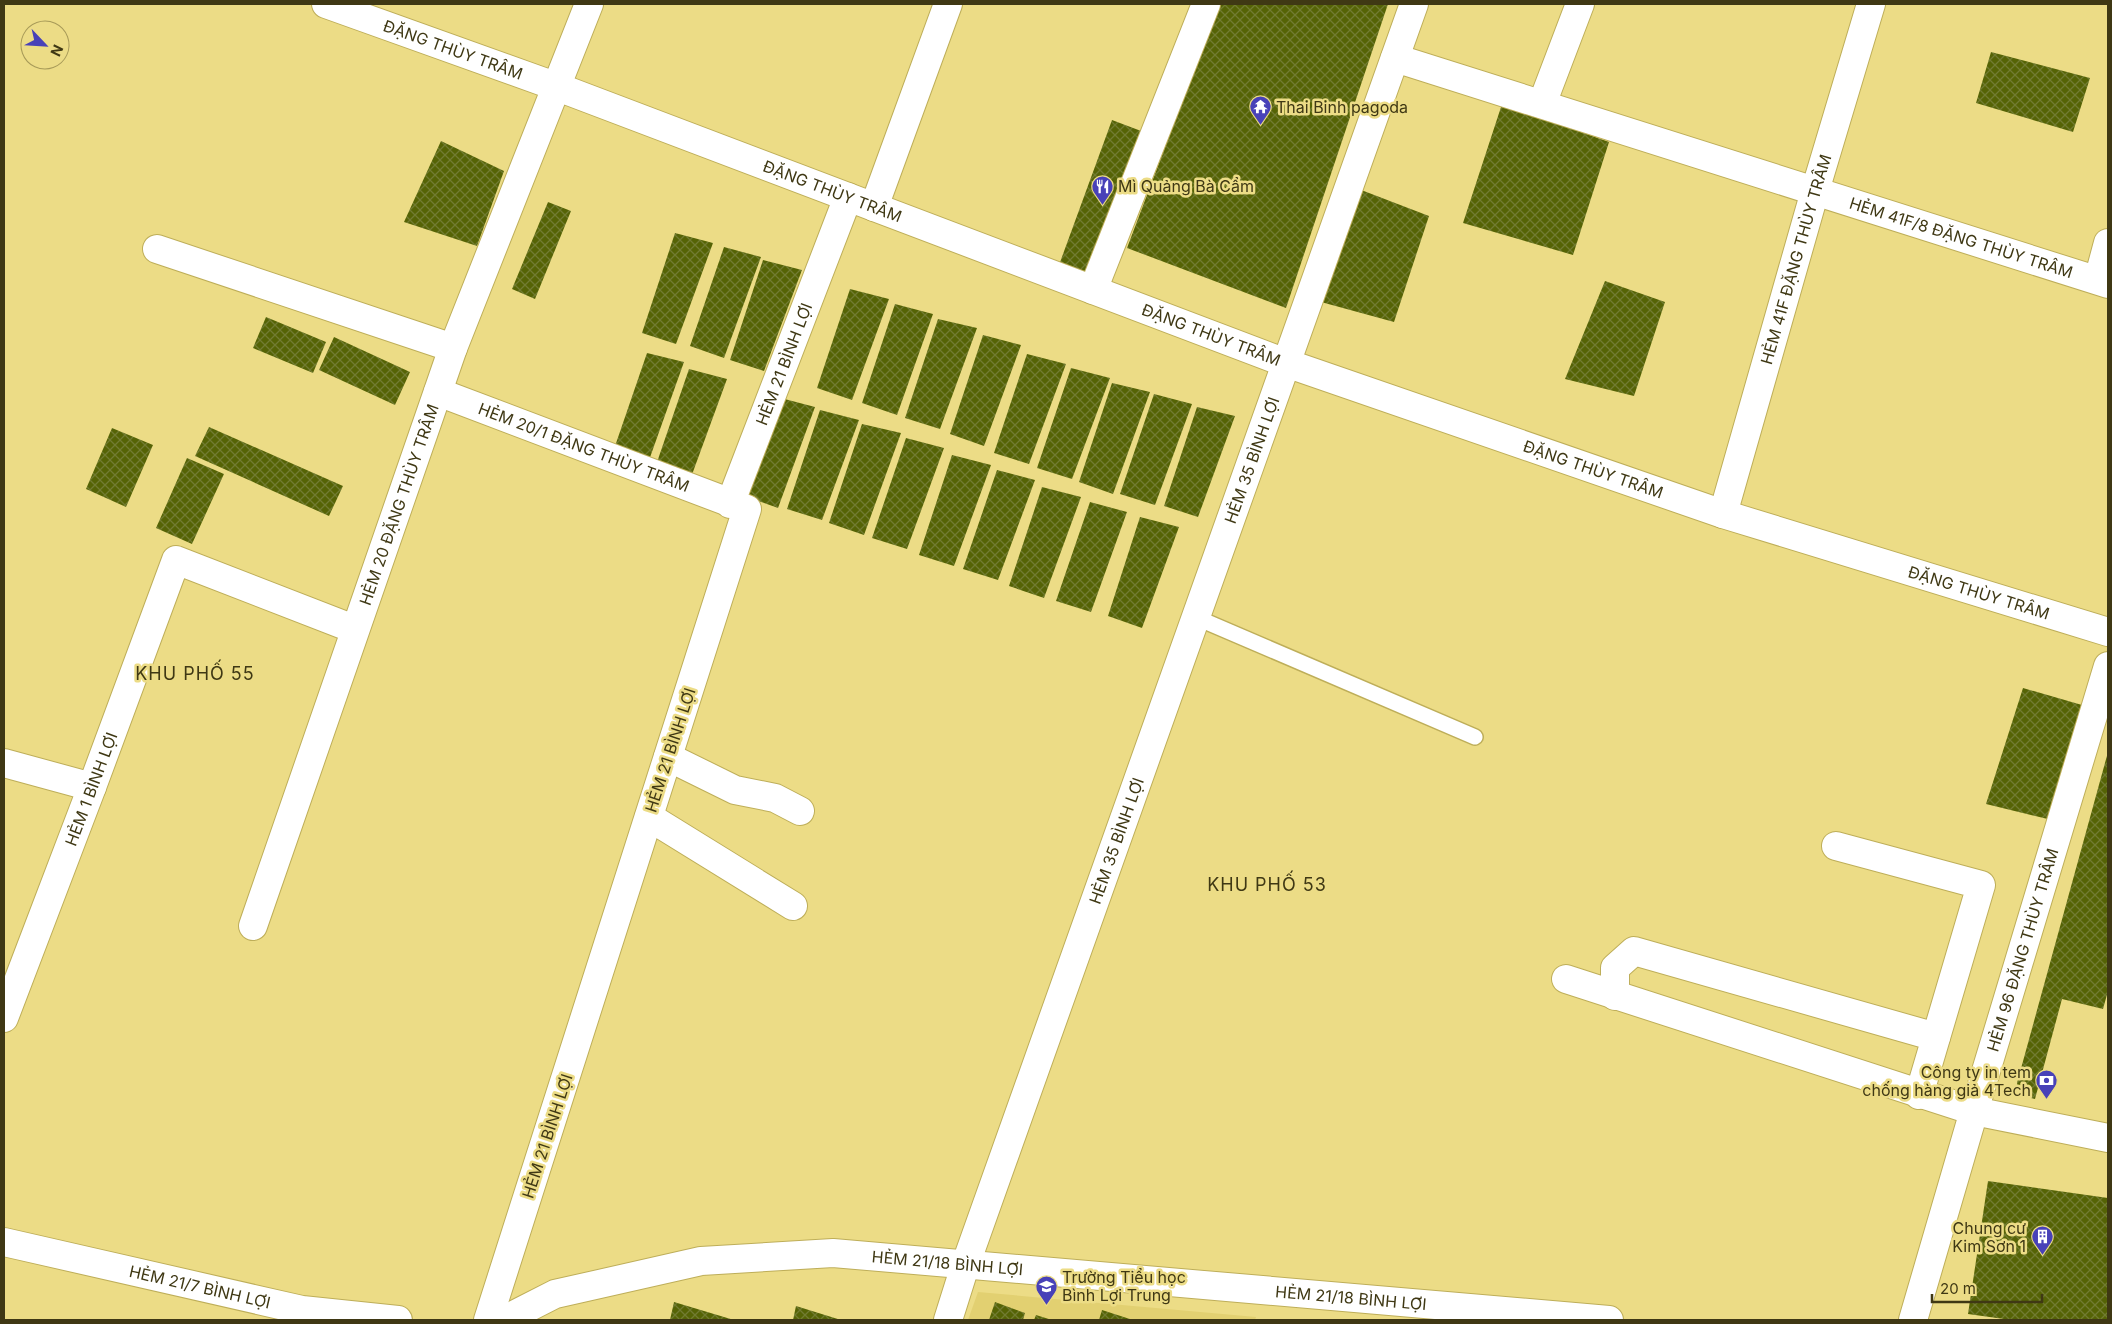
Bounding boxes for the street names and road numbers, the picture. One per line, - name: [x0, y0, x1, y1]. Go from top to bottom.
- street label: ĐẶNG THÙY TRÂM: [381, 15, 526, 84]
- street label: HẺM 41F ĐẶNG THÙY TRÂM: [1756, 152, 1835, 367]
- street label: ĐẶNG THÙY TRÂM: [760, 156, 905, 226]
- street label: HẺM 41F/8 ĐẶNG THÙY TRÂM: [1847, 193, 2075, 282]
- street label: ĐẶNG THÙY TRÂM: [1139, 299, 1283, 370]
- street label: HẺM 21 BÌNH LỢI: [751, 300, 816, 428]
- street label: HẺM 35 BÌNH LỢI: [1220, 394, 1283, 526]
- street label: HẺM 20/1 ĐẶNG THÙY TRÂM: [476, 398, 692, 496]
- street label: HẺM 20 ĐẶNG THÙY TRÂM: [355, 401, 443, 608]
- street label: ĐẶNG THÙY TRÂM: [1521, 436, 1666, 503]
- street label: ĐẶNG THÙY TRÂM: [1906, 561, 2052, 623]
- street label: HẺM 21 BÌNH LỢI: [640, 685, 700, 815]
- street label: HẺM 1 BÌNH LỢI: [61, 729, 121, 849]
- street label: HẺM 35 BÌNH LỢI: [1085, 775, 1148, 907]
- street label: HẺM 96 ĐẶNG THÙY TRÂM: [1982, 846, 2063, 1054]
- street label: HẺM 21 BÌNH LỢI: [517, 1071, 577, 1201]
- street label: HẺM 21/18 BÌNH LỢI: [871, 1246, 1024, 1279]
- street label: HẺM 21/7 BÌNH LỢI: [127, 1261, 273, 1313]
- street label: HẺM 21/18 BÌNH LỢI: [1274, 1281, 1427, 1314]

